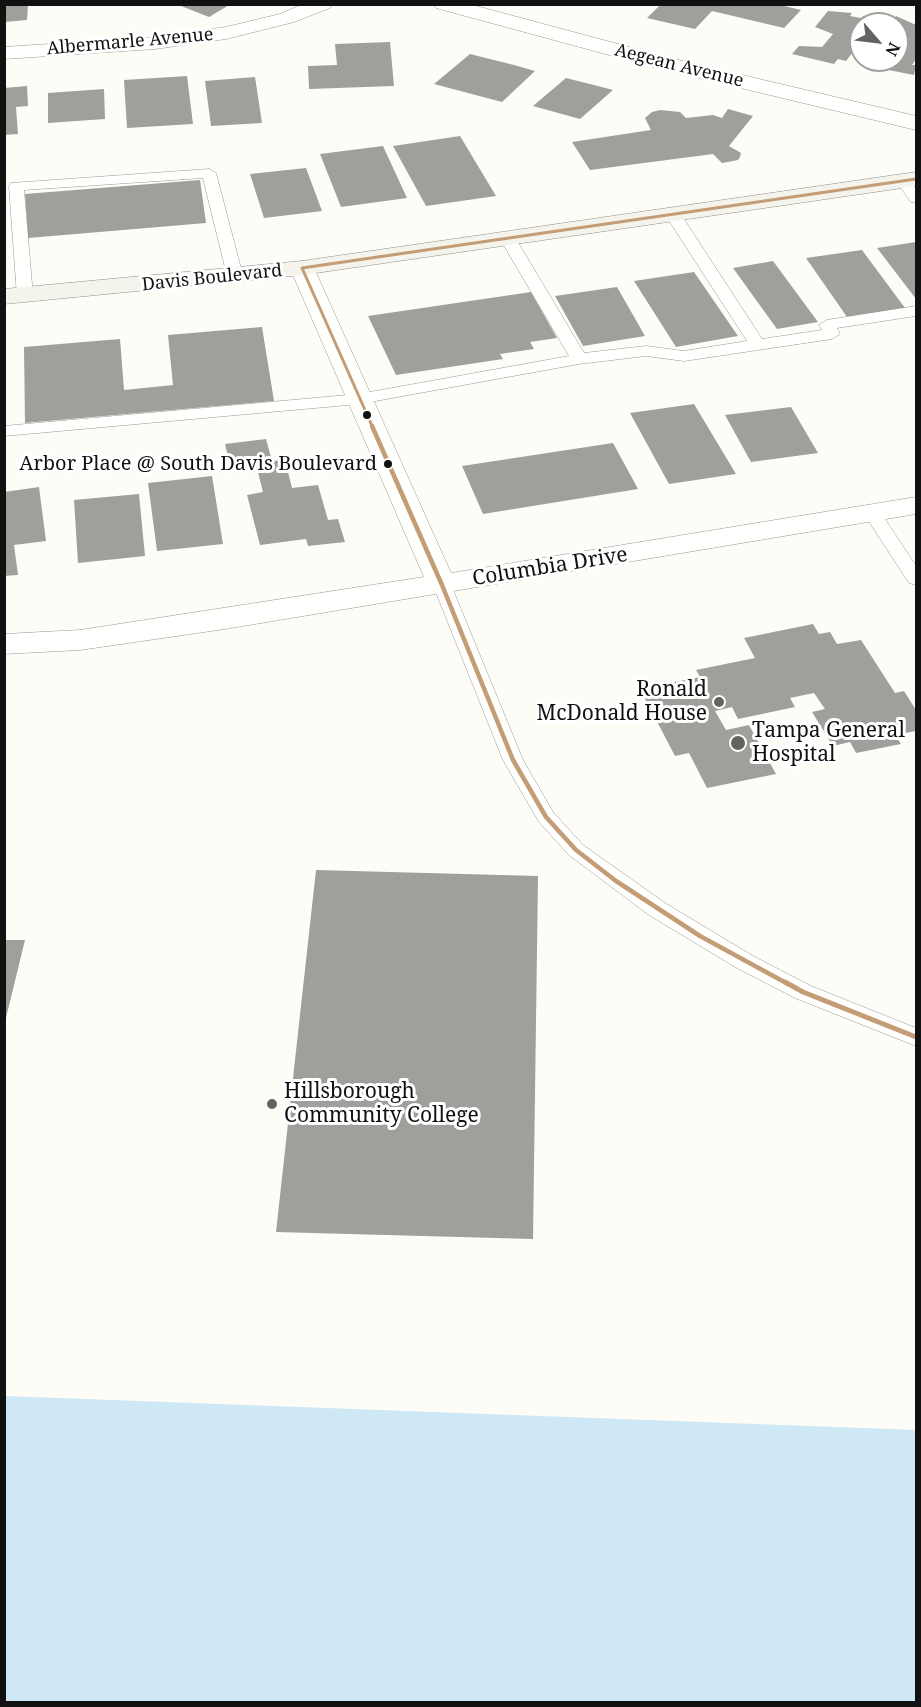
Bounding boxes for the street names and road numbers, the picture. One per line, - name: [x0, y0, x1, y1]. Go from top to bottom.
- street label: Albermarle Avenue: [46, 24, 214, 60]
- street label: Aegean Avenue: [612, 40, 746, 92]
- street label: Davis Boulevard: [141, 260, 283, 296]
- street label: Columbia Drive: [471, 542, 629, 592]

